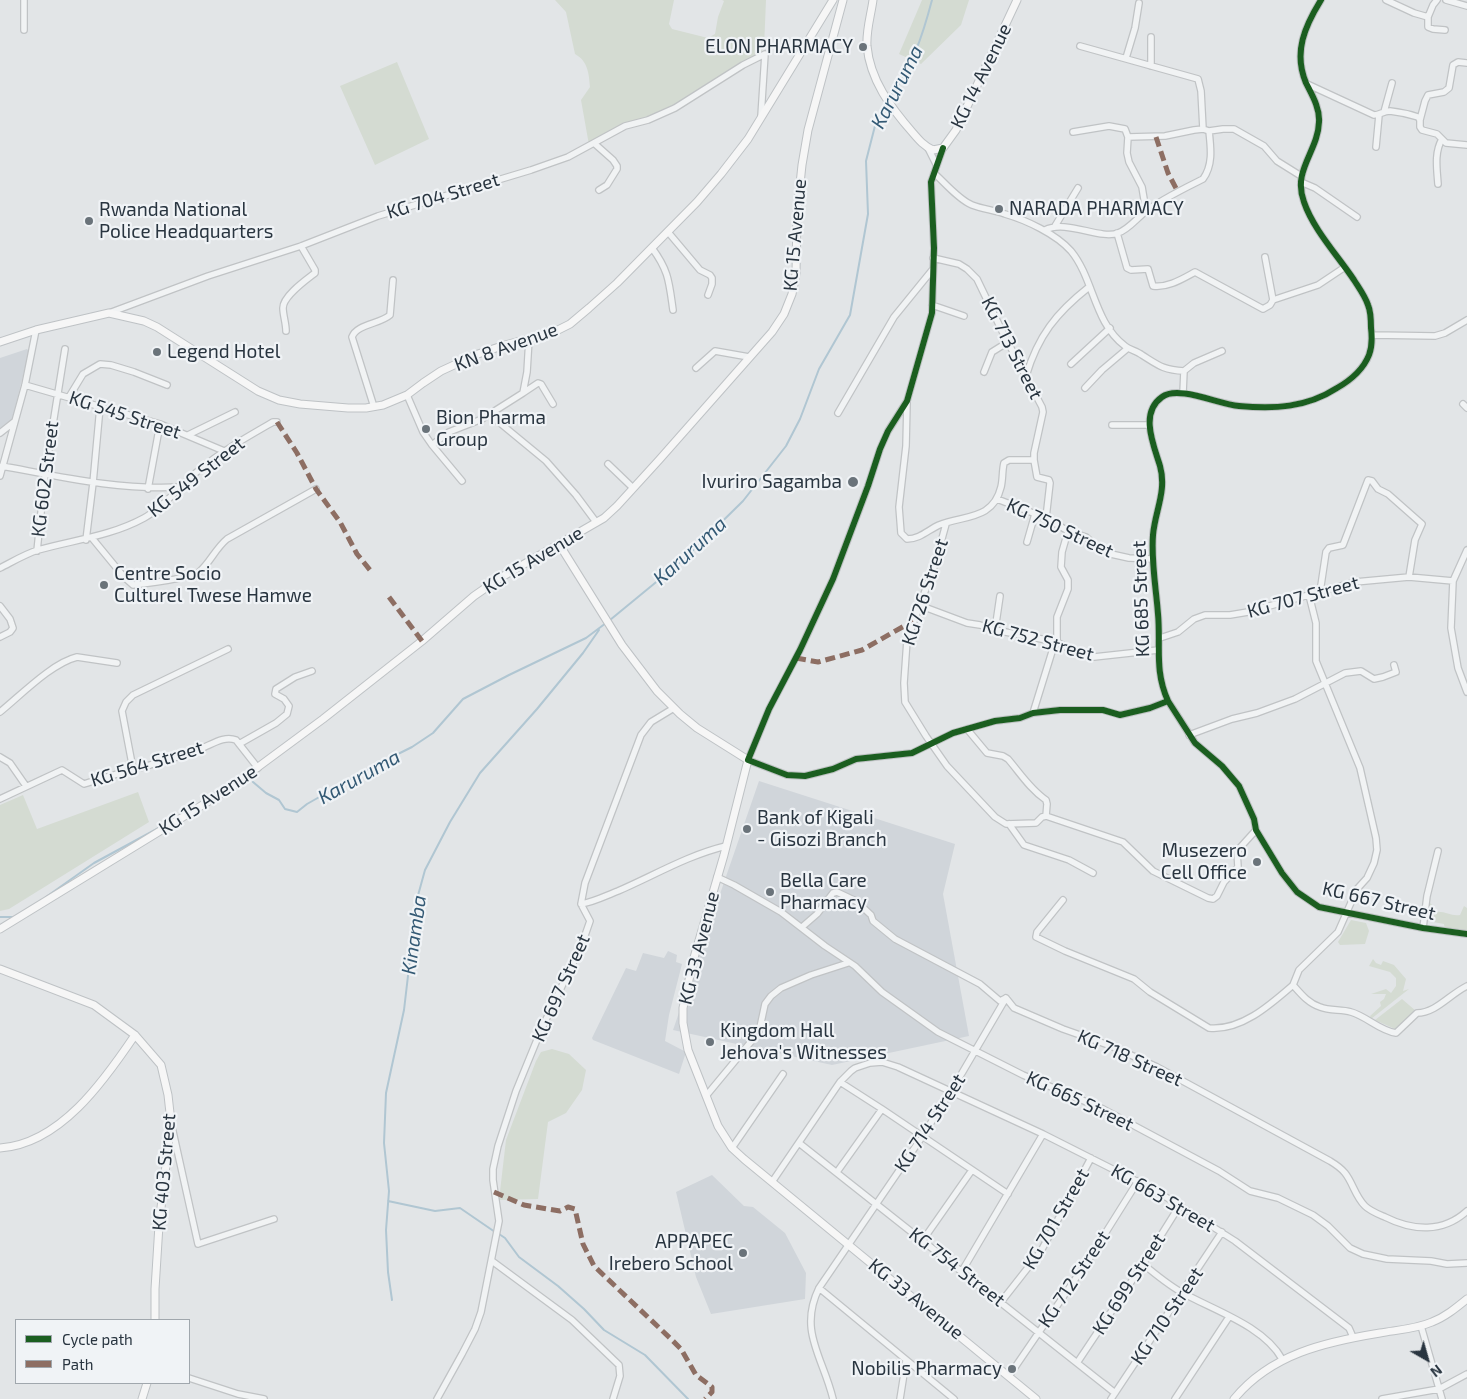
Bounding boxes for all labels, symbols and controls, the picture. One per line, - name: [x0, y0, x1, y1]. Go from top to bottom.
- street label: KG 14 Avenue: [946, 20, 1016, 132]
- place label: ELON PHARMACY: [705, 36, 853, 58]
- marker: ELON PHARMACY: [857, 41, 869, 53]
- water label: Karuruma: [866, 41, 928, 133]
- street label: KG 704 Street: [384, 168, 502, 224]
- street label: KG 15 Avenue: [779, 178, 811, 292]
- place label: NARADA PHARMACY: [1009, 198, 1184, 220]
- place label: Rwanda National Police Headquarters: [99, 199, 273, 243]
- marker: NARADA PHARMACY: [993, 203, 1005, 215]
- marker: Rwanda National Police Headquarters: [83, 215, 95, 227]
- street label: KG 713 Street: [976, 293, 1048, 403]
- street label: KN 8 Avenue: [451, 318, 561, 376]
- place label: Legend Hotel: [167, 341, 280, 363]
- marker: Legend Hotel: [151, 346, 163, 358]
- street label: KG 545 Street: [66, 386, 184, 444]
- place label: Bion Pharma Group: [436, 407, 546, 451]
- street label: KG 602 Street: [27, 420, 63, 538]
- marker: Bion Pharma Group: [420, 423, 432, 435]
- street label: KG 549 Street: [143, 432, 249, 522]
- place label: Ivuriro Sagamba: [701, 471, 842, 493]
- marker: Ivuriro Sagamba: [846, 475, 860, 489]
- street label: KG 750 Street: [1003, 493, 1117, 563]
- water label: Karuruma: [648, 512, 732, 590]
- street label: KG 15 Avenue: [479, 521, 587, 599]
- street label: KG726 Street: [897, 536, 953, 648]
- street label: KG 685 Street: [1128, 540, 1154, 658]
- place label: Centre Socio Culturel Twese Hamwe: [114, 563, 312, 607]
- street label: KG 707 Street: [1245, 571, 1361, 623]
- marker: Centre Socio Culturel Twese Hamwe: [98, 579, 110, 591]
- street label: KG 752 Street: [980, 614, 1096, 666]
- street label: KG 564 Street: [88, 736, 206, 792]
- water label: Karuruma: [314, 745, 404, 809]
- street label: KG 15 Avenue: [155, 760, 261, 840]
- place label: Bank of Kigali - Gisozi Branch: [757, 807, 887, 851]
- marker: Bank of Kigali - Gisozi Branch: [741, 823, 753, 835]
- place label: Musezero Cell Office: [1161, 840, 1247, 884]
- marker: Musezero Cell Office: [1251, 856, 1263, 868]
- place label: Bella Care Pharmacy: [780, 870, 867, 914]
- street label: KG 667 Street: [1320, 877, 1438, 925]
- marker: Bella Care Pharmacy: [764, 886, 776, 898]
- street label: KG 33 Avenue: [674, 889, 724, 1007]
- water label: Kinamba: [397, 894, 431, 976]
- street label: KG 697 Street: [527, 931, 595, 1045]
- place label: Kingdom Hall Jehova's Witnesses: [720, 1020, 887, 1064]
- street label: KG 718 Street: [1074, 1025, 1186, 1091]
- marker: Kingdom Hall Jehova's Witnesses: [704, 1036, 716, 1048]
- street label: KG 665 Street: [1023, 1066, 1137, 1136]
- street label: KG 714 Street: [890, 1069, 970, 1177]
- street label: KG 403 Street: [148, 1112, 180, 1232]
- street label: KG 663 Street: [1107, 1159, 1219, 1237]
- street label: KG 701 Street: [1018, 1164, 1094, 1274]
- street label: KG 754 Street: [904, 1222, 1010, 1312]
- street label: KG 712 Street: [1033, 1226, 1115, 1332]
- street label: KG 699 Street: [1088, 1229, 1170, 1339]
- place label: APPAPEC Irebero School: [609, 1231, 733, 1275]
- marker: APPAPEC Irebero School: [737, 1247, 749, 1259]
- street label: KG 33 Avenue: [864, 1254, 968, 1344]
- street label: KG 710 Street: [1126, 1263, 1208, 1369]
- legend: [15, 1319, 190, 1384]
- text: Cycle path: [62, 1330, 133, 1348]
- north arrow: [1402, 1334, 1452, 1384]
- text: Path: [62, 1355, 93, 1373]
- place label: Nobilis Pharmacy: [851, 1358, 1002, 1380]
- text: N: [1427, 1361, 1446, 1381]
- marker: Nobilis Pharmacy: [1006, 1363, 1018, 1375]

